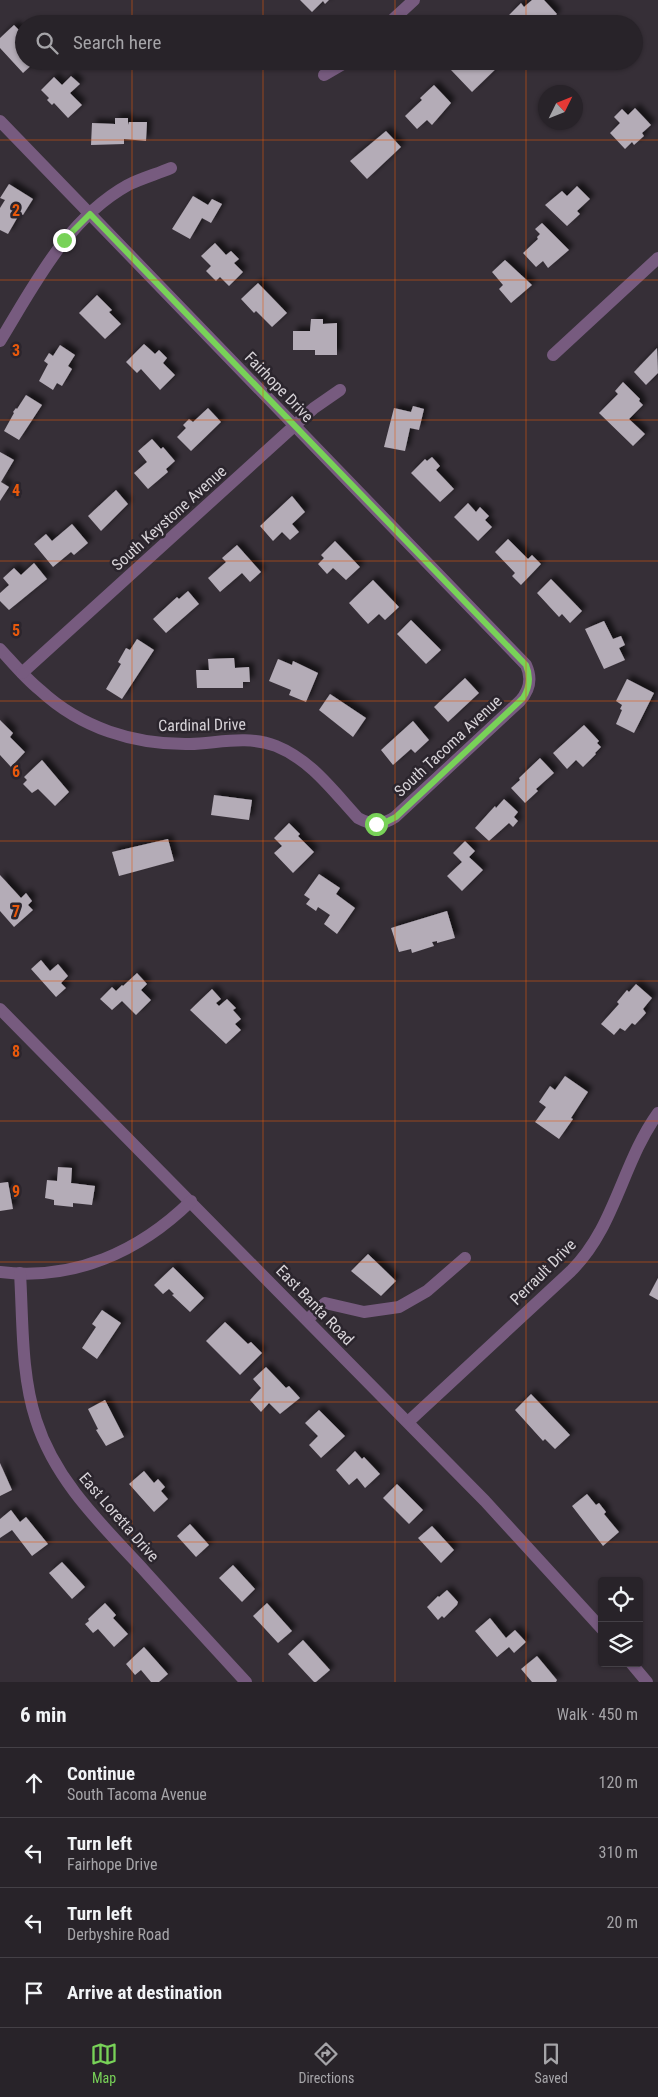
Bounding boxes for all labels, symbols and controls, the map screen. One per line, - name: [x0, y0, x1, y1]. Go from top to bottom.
- search box: [15, 15, 643, 70]
- icon: search: [33, 29, 61, 57]
- text: Search here: [73, 31, 161, 54]
- north arrow: [538, 85, 583, 130]
- text: 2: [12, 201, 20, 220]
- route end: [53, 229, 76, 252]
- text: 3: [12, 341, 20, 360]
- street label: Fairhope Drive: [241, 348, 317, 426]
- street label: South Keystone Avenue: [108, 462, 230, 574]
- text: 4: [12, 481, 20, 500]
- text: 5: [12, 621, 20, 640]
- street label: South Tacoma Avenue: [390, 691, 506, 801]
- street label: Cardinal Drive: [158, 715, 246, 735]
- text: 6: [12, 762, 20, 781]
- route start: [365, 813, 388, 836]
- text: 7: [12, 902, 20, 921]
- text: 8: [12, 1042, 20, 1061]
- text: 9: [12, 1182, 20, 1201]
- street label: Perrault Drive: [506, 1235, 580, 1309]
- street label: East Banta Road: [272, 1261, 358, 1349]
- street label: East Loretta Drive: [75, 1469, 163, 1565]
- map controls: [598, 1577, 643, 1667]
- button: locate: [598, 1577, 643, 1622]
- button: layers: [598, 1622, 643, 1667]
- text: 6 min: [20, 1703, 67, 1727]
- text: Walk · 450 m: [557, 1705, 638, 1724]
- text: Continue: [67, 1762, 135, 1785]
- icon: ahead: [20, 1769, 48, 1797]
- text: 120 m: [599, 1773, 638, 1792]
- text: South Tacoma Avenue: [67, 1785, 207, 1804]
- text: Turn left: [67, 1832, 132, 1855]
- icon: left: [20, 1839, 48, 1867]
- text: 310 m: [599, 1843, 638, 1862]
- text: Fairhope Drive: [67, 1855, 157, 1874]
- text: Turn left: [67, 1902, 132, 1925]
- icon: left: [20, 1909, 48, 1937]
- text: 20 m: [606, 1913, 638, 1932]
- text: Derbyshire Road: [67, 1925, 170, 1944]
- icon: arrive: [20, 1979, 48, 2007]
- text: Arrive at destination: [67, 1981, 222, 2004]
- tab: Map: [90, 2040, 118, 2086]
- tab: Directions: [298, 2040, 354, 2086]
- tab: Saved: [535, 2040, 568, 2086]

